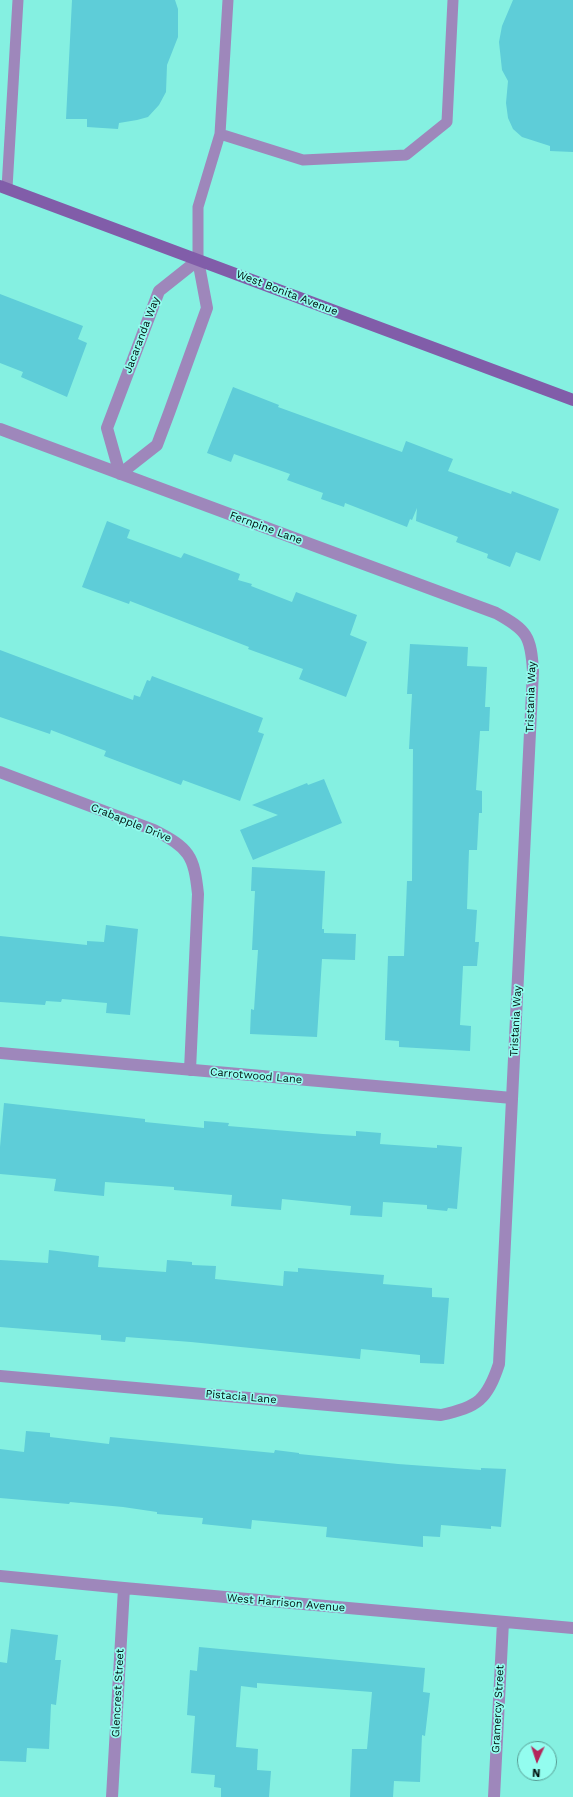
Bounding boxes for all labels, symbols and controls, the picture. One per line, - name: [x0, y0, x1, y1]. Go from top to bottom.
- street label: West Bonita Avenue: [234, 268, 340, 318]
- street label: Jacaranda Way: [121, 295, 163, 375]
- street label: Fernpine Lane: [228, 509, 304, 547]
- street label: Tristania Way: [523, 661, 539, 733]
- street label: Crabapple Drive: [89, 801, 173, 845]
- street label: Tristania Way: [508, 985, 524, 1057]
- street label: Carrotwood Lane: [209, 1065, 303, 1087]
- street label: Pistacia Lane: [205, 1387, 277, 1407]
- street label: West Harrison Avenue: [226, 1591, 346, 1615]
- street label: Glencrest Street: [109, 1648, 127, 1738]
- street label: Gramercy Street: [489, 1665, 507, 1753]
- north arrow: [517, 1741, 557, 1781]
- text: N: [532, 1766, 541, 1779]

